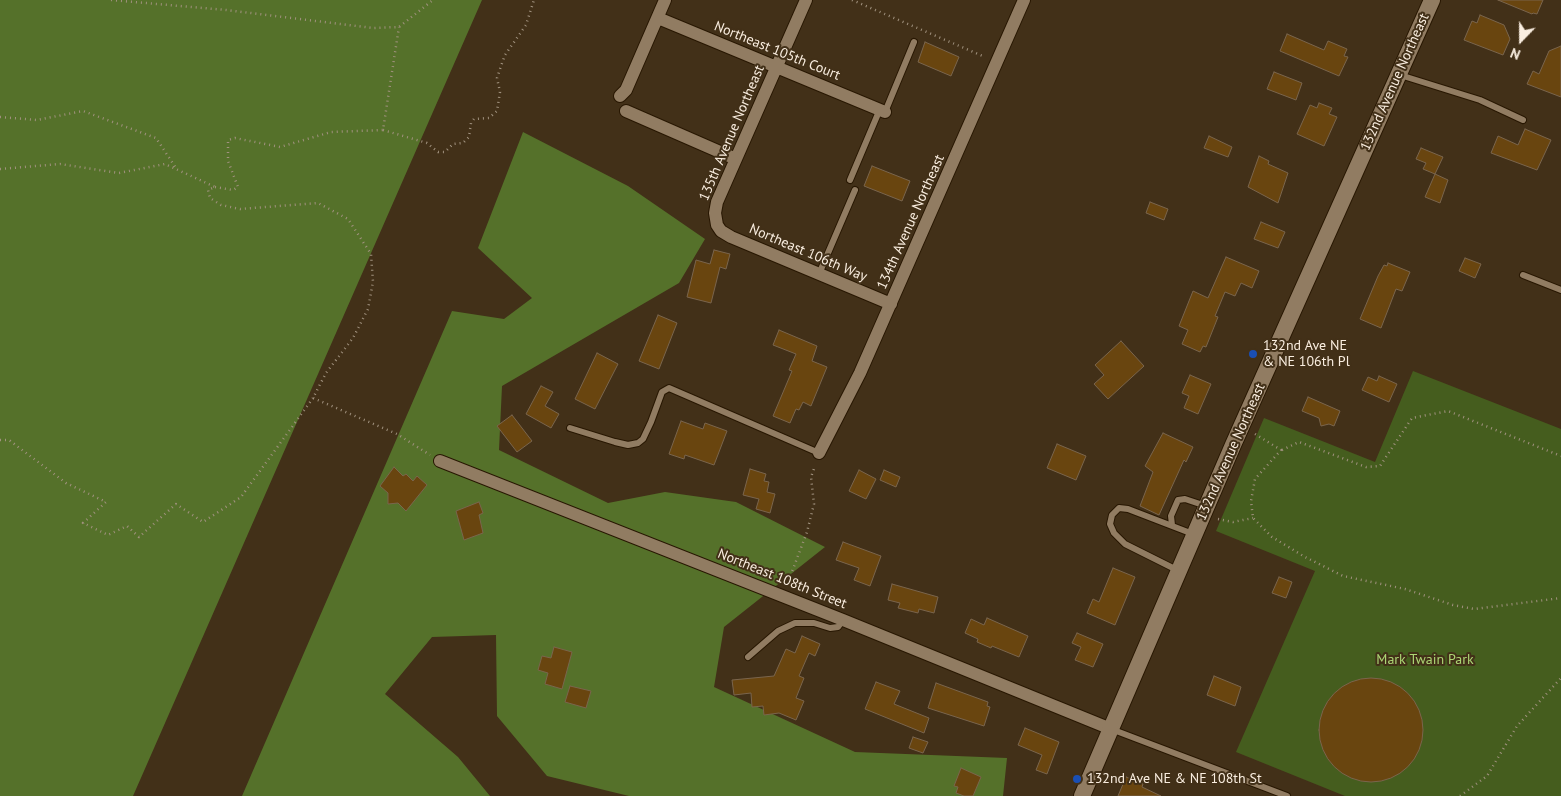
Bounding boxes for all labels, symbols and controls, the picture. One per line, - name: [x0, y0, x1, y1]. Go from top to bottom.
- street label: 132nd Avenue Northeast: [1357, 11, 1433, 153]
- north arrow: [1496, 15, 1546, 65]
- street label: Northeast 105th Court: [712, 18, 842, 84]
- text: N: [1508, 44, 1523, 64]
- street label: 135th Avenue Northeast: [696, 63, 768, 203]
- street label: 134th Avenue Northeast: [874, 152, 948, 292]
- street label: Northeast 106th Way: [747, 221, 869, 285]
- place label: 132nd Ave NE & NE 106th Pl: [1263, 338, 1350, 371]
- marker: 132nd Ave NE & NE 106th Pl: [1247, 348, 1259, 360]
- street label: 132nd Avenue Northeast: [1193, 381, 1269, 523]
- street label: Northeast 108th Street: [715, 545, 849, 613]
- park label: Mark Twain Park: [1376, 652, 1474, 668]
- place label: 132nd Ave NE & NE 108th St: [1087, 771, 1262, 787]
- marker: 132nd Ave NE & NE 108th St: [1071, 773, 1083, 785]

